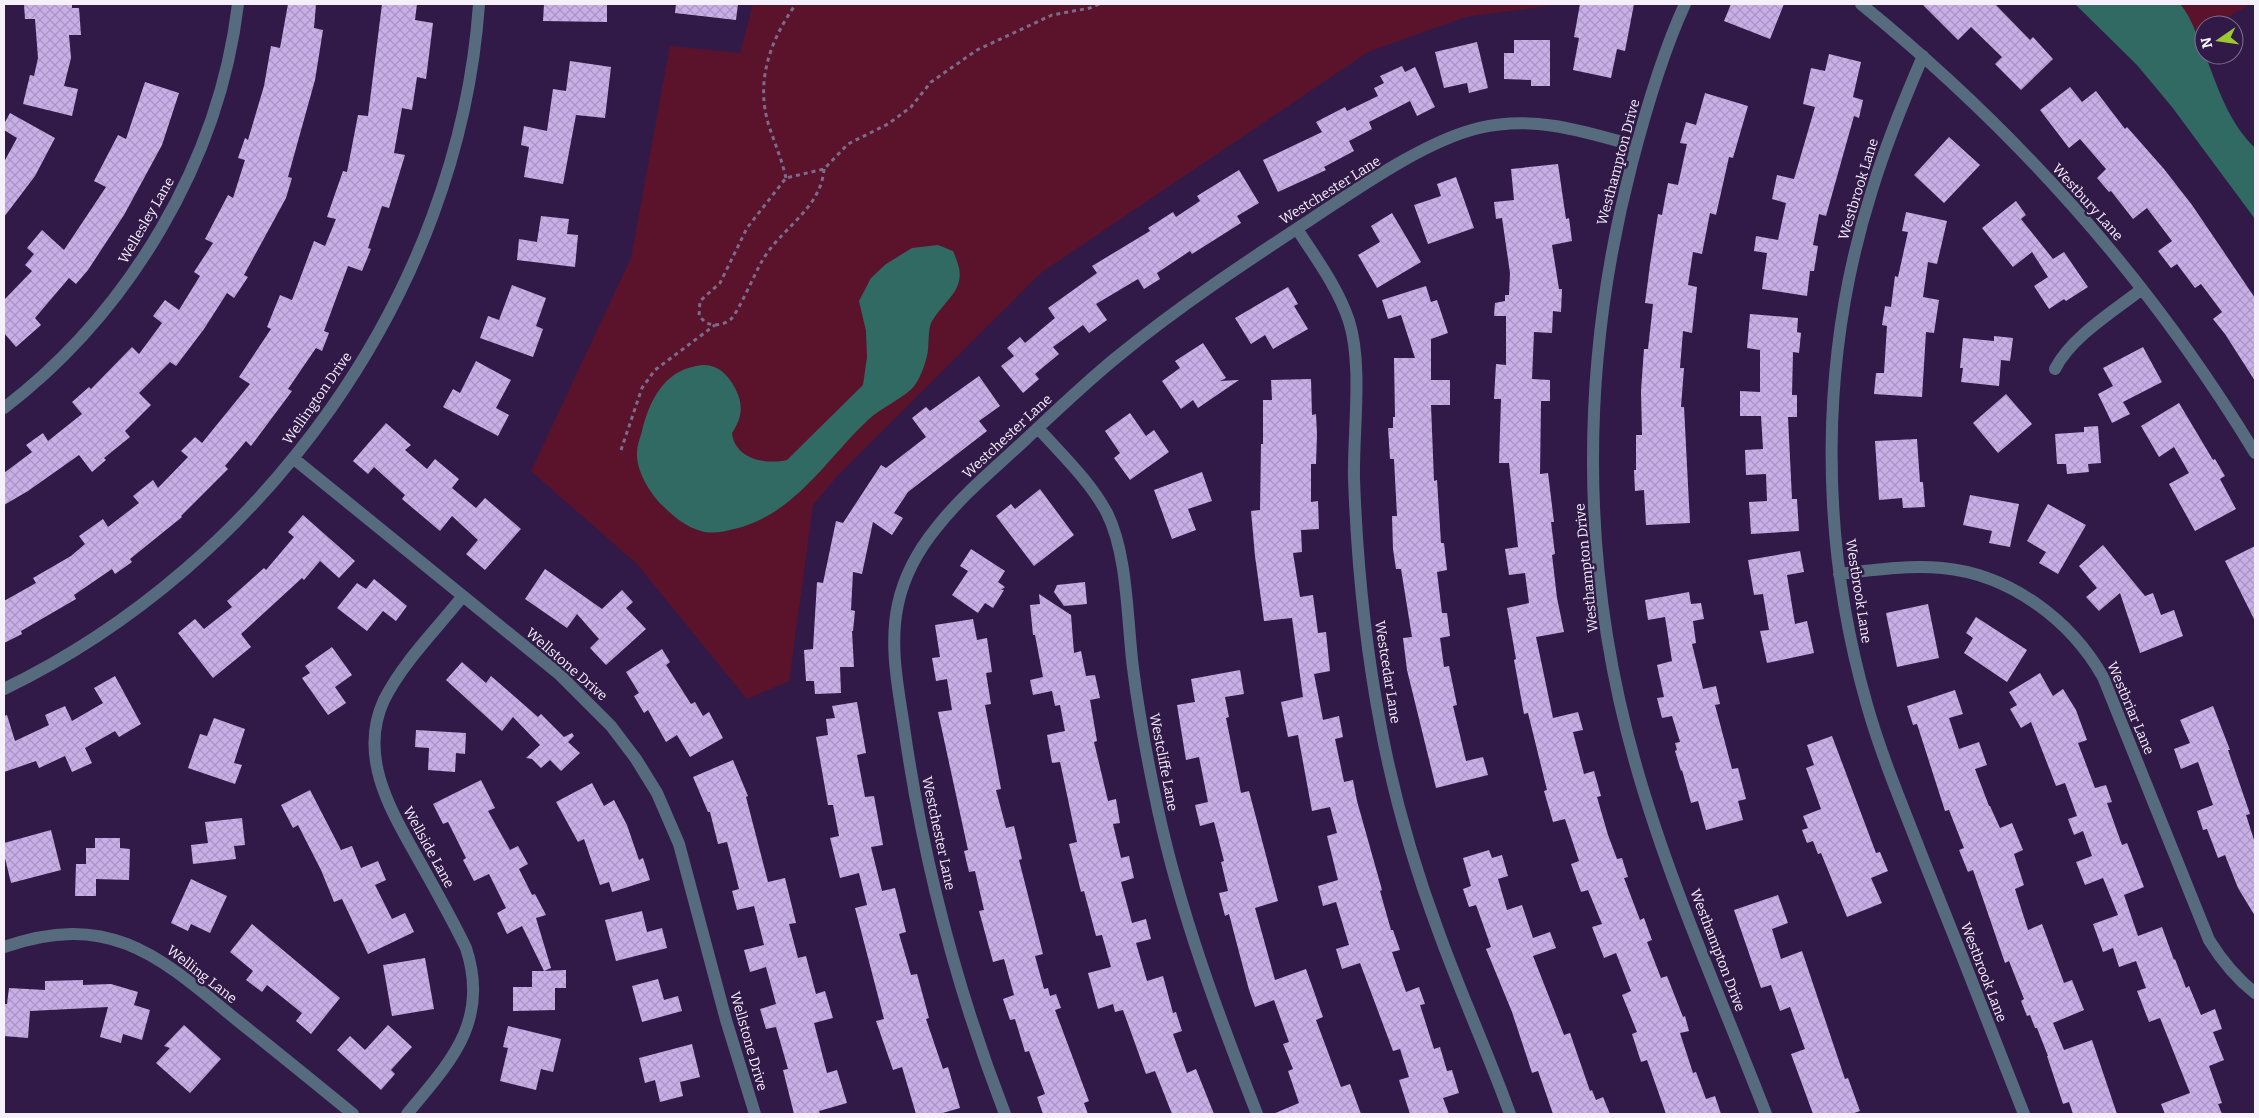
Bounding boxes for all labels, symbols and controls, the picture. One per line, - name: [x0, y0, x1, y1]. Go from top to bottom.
- north arrow: [2194, 15, 2244, 65]
- text: N: [2197, 35, 2216, 50]
- street label: Westhampton Drive: [1593, 97, 1643, 227]
- street label: Westbrook Lane: [1835, 136, 1882, 242]
- street label: Westchester Lane: [1277, 153, 1384, 228]
- street label: Westbury Lane: [2049, 160, 2127, 244]
- street label: Wellesley Lane: [115, 174, 178, 266]
- street label: Wellington Drive: [279, 349, 356, 448]
- street label: Westchester Lane: [959, 391, 1055, 482]
- street label: Westhampton Drive: [1571, 503, 1602, 633]
- street label: Westbrook Lane: [1842, 538, 1875, 644]
- street label: Westcedar Lane: [1371, 620, 1404, 725]
- street label: Wellstone Drive: [522, 624, 611, 704]
- street label: Westbriar Lane: [2103, 659, 2158, 757]
- street label: Westcliffe Lane: [1146, 712, 1181, 812]
- street label: Westchester Lane: [918, 775, 959, 892]
- street label: Wellside Lane: [399, 804, 458, 891]
- street label: Westhampton Drive: [1686, 887, 1749, 1014]
- street label: Westbrook Lane: [1957, 920, 2010, 1024]
- street label: Welling Lane: [163, 942, 240, 1007]
- street label: Wellstone Drive: [726, 990, 771, 1093]

